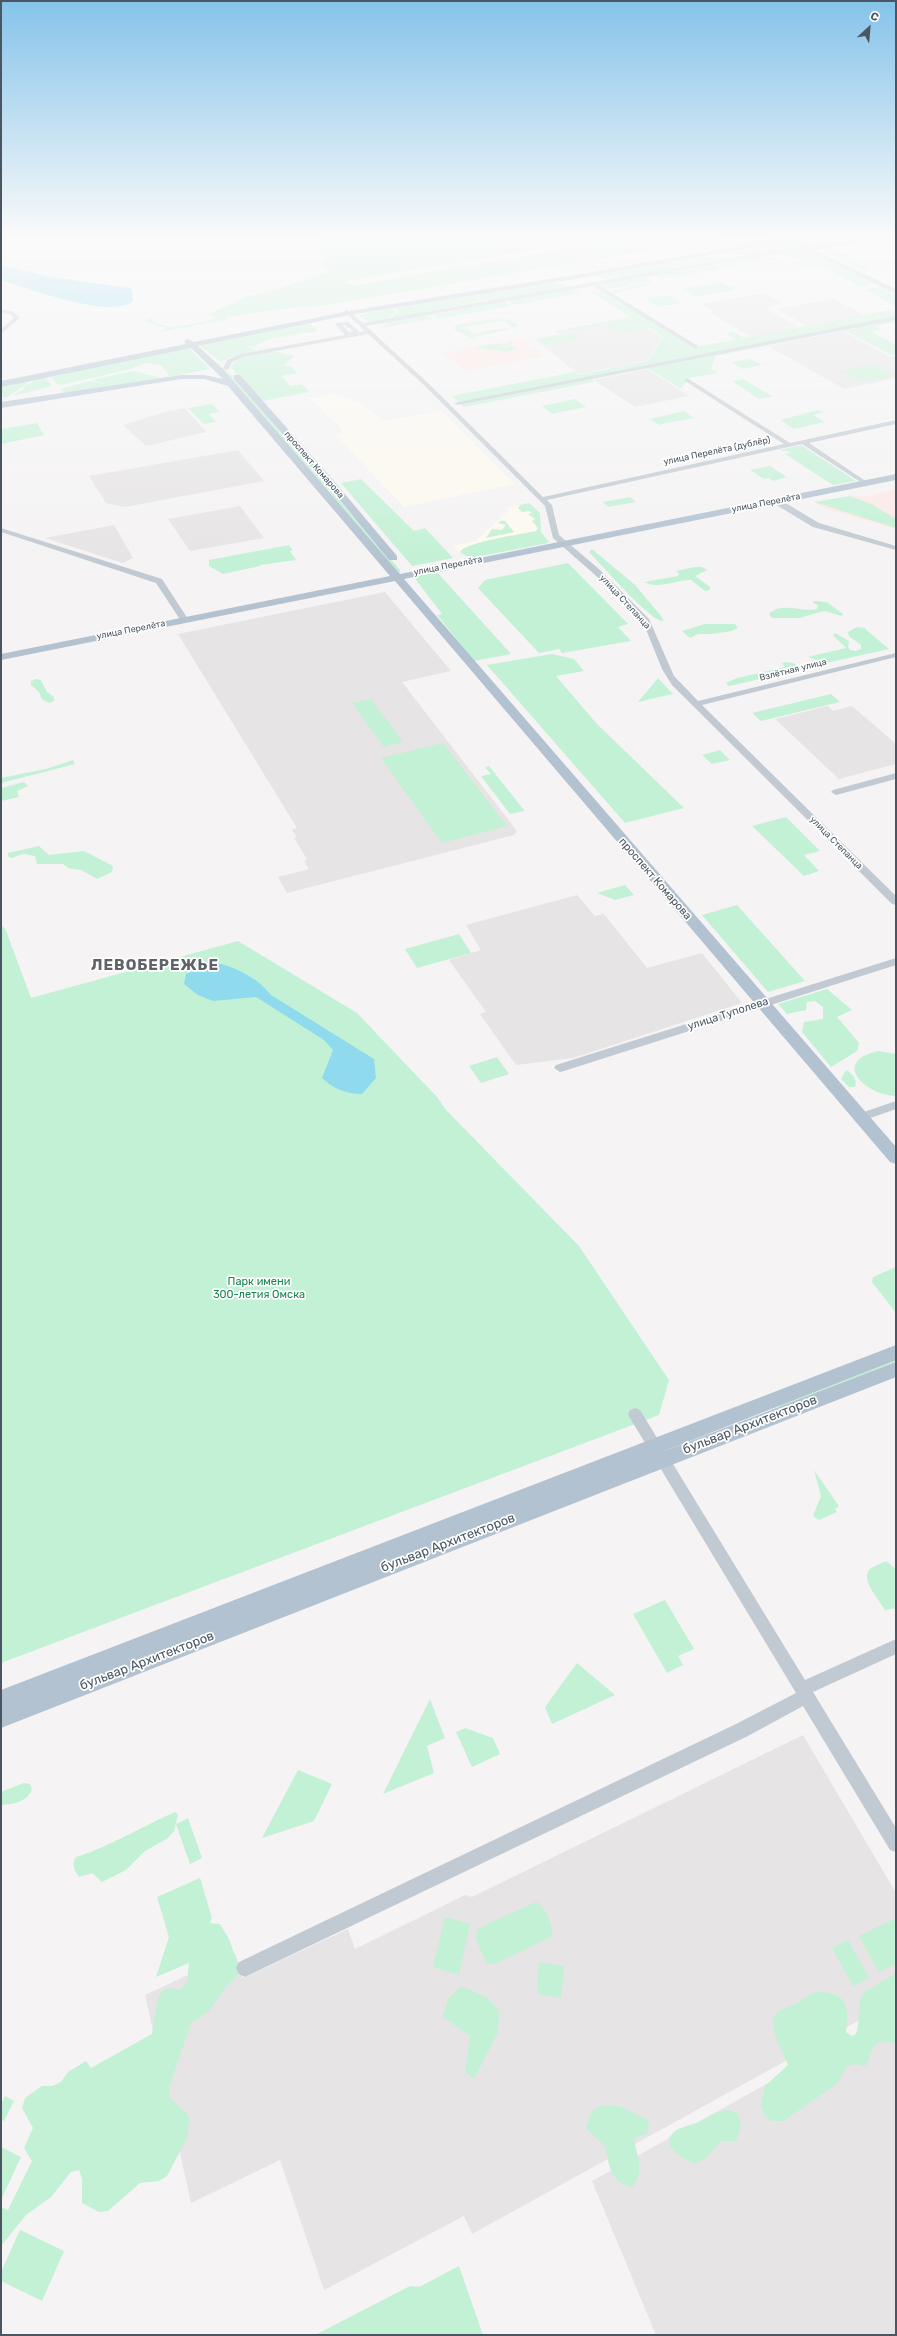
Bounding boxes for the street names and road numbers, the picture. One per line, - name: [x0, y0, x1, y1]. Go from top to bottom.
- street label: проспект Комарова: [282, 429, 346, 501]
- street label: улица Перелёта (дублёр): [663, 434, 771, 468]
- street label: улица Перелёта: [731, 491, 801, 515]
- street label: улица Перелёта: [413, 554, 483, 578]
- street label: улица Степанца: [597, 573, 653, 631]
- street label: улица Перелёта: [96, 618, 166, 642]
- street label: Взлётная улица: [758, 656, 828, 684]
- street label: улица Степанца: [807, 814, 865, 872]
- street label: проспект Комарова: [616, 835, 694, 923]
- street label: улица Туполева: [686, 995, 770, 1033]
- street label: бульвар Архитекторов: [681, 1392, 819, 1458]
- street label: бульвар Архитекторов: [379, 1510, 517, 1576]
- street label: бульвар Архитекторов: [78, 1628, 216, 1694]

